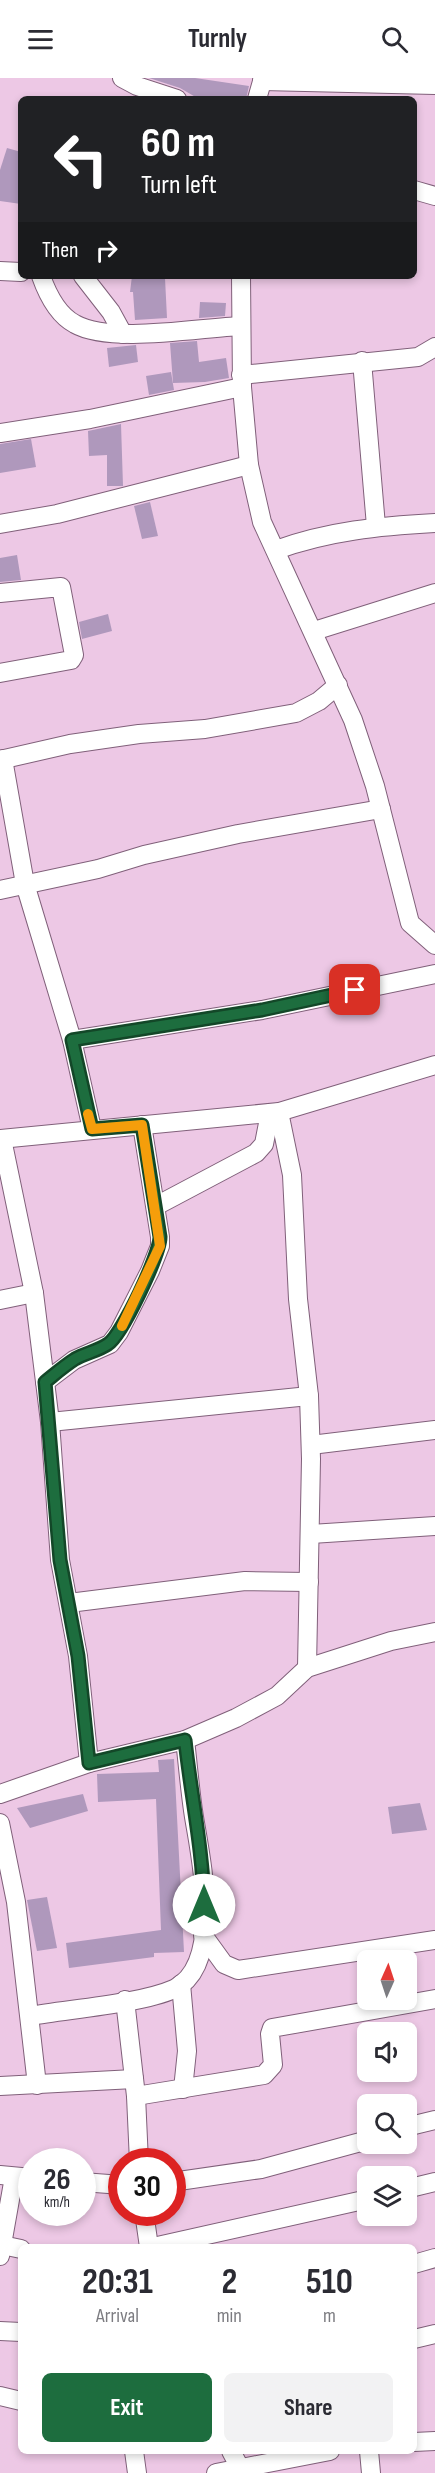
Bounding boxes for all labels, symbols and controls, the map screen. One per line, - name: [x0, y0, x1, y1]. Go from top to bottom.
- icon: menu: [24, 23, 57, 56]
- text: Turnly: [188, 23, 247, 55]
- icon: search: [378, 23, 411, 56]
- text: 60 m: [141, 118, 215, 169]
- icon: left: [42, 120, 120, 198]
- text: Turn left: [141, 169, 217, 201]
- icon: right: [90, 234, 123, 267]
- text: Then: [42, 237, 78, 264]
- pin: [329, 964, 380, 1015]
- icon: arrive: [338, 973, 371, 1006]
- position arrow: [172, 1873, 236, 1937]
- north arrow: [357, 1950, 417, 2010]
- map controls: [357, 1950, 417, 2226]
- button: sound: [357, 2022, 417, 2082]
- button: search: [357, 2094, 417, 2154]
- speed limit sign: 30: [108, 2148, 186, 2226]
- text: 26: [43, 2162, 71, 2198]
- button: layers: [357, 2166, 417, 2226]
- text: km/h: [44, 2193, 70, 2212]
- text: 20:31: [82, 2261, 153, 2304]
- text: 2: [221, 2261, 237, 2304]
- text: 510: [306, 2261, 353, 2304]
- text: Arrival: [96, 2304, 139, 2328]
- text: min: [217, 2304, 242, 2328]
- text: m: [323, 2304, 336, 2328]
- button: Exit: [42, 2373, 212, 2442]
- button: Share: [224, 2373, 393, 2442]

